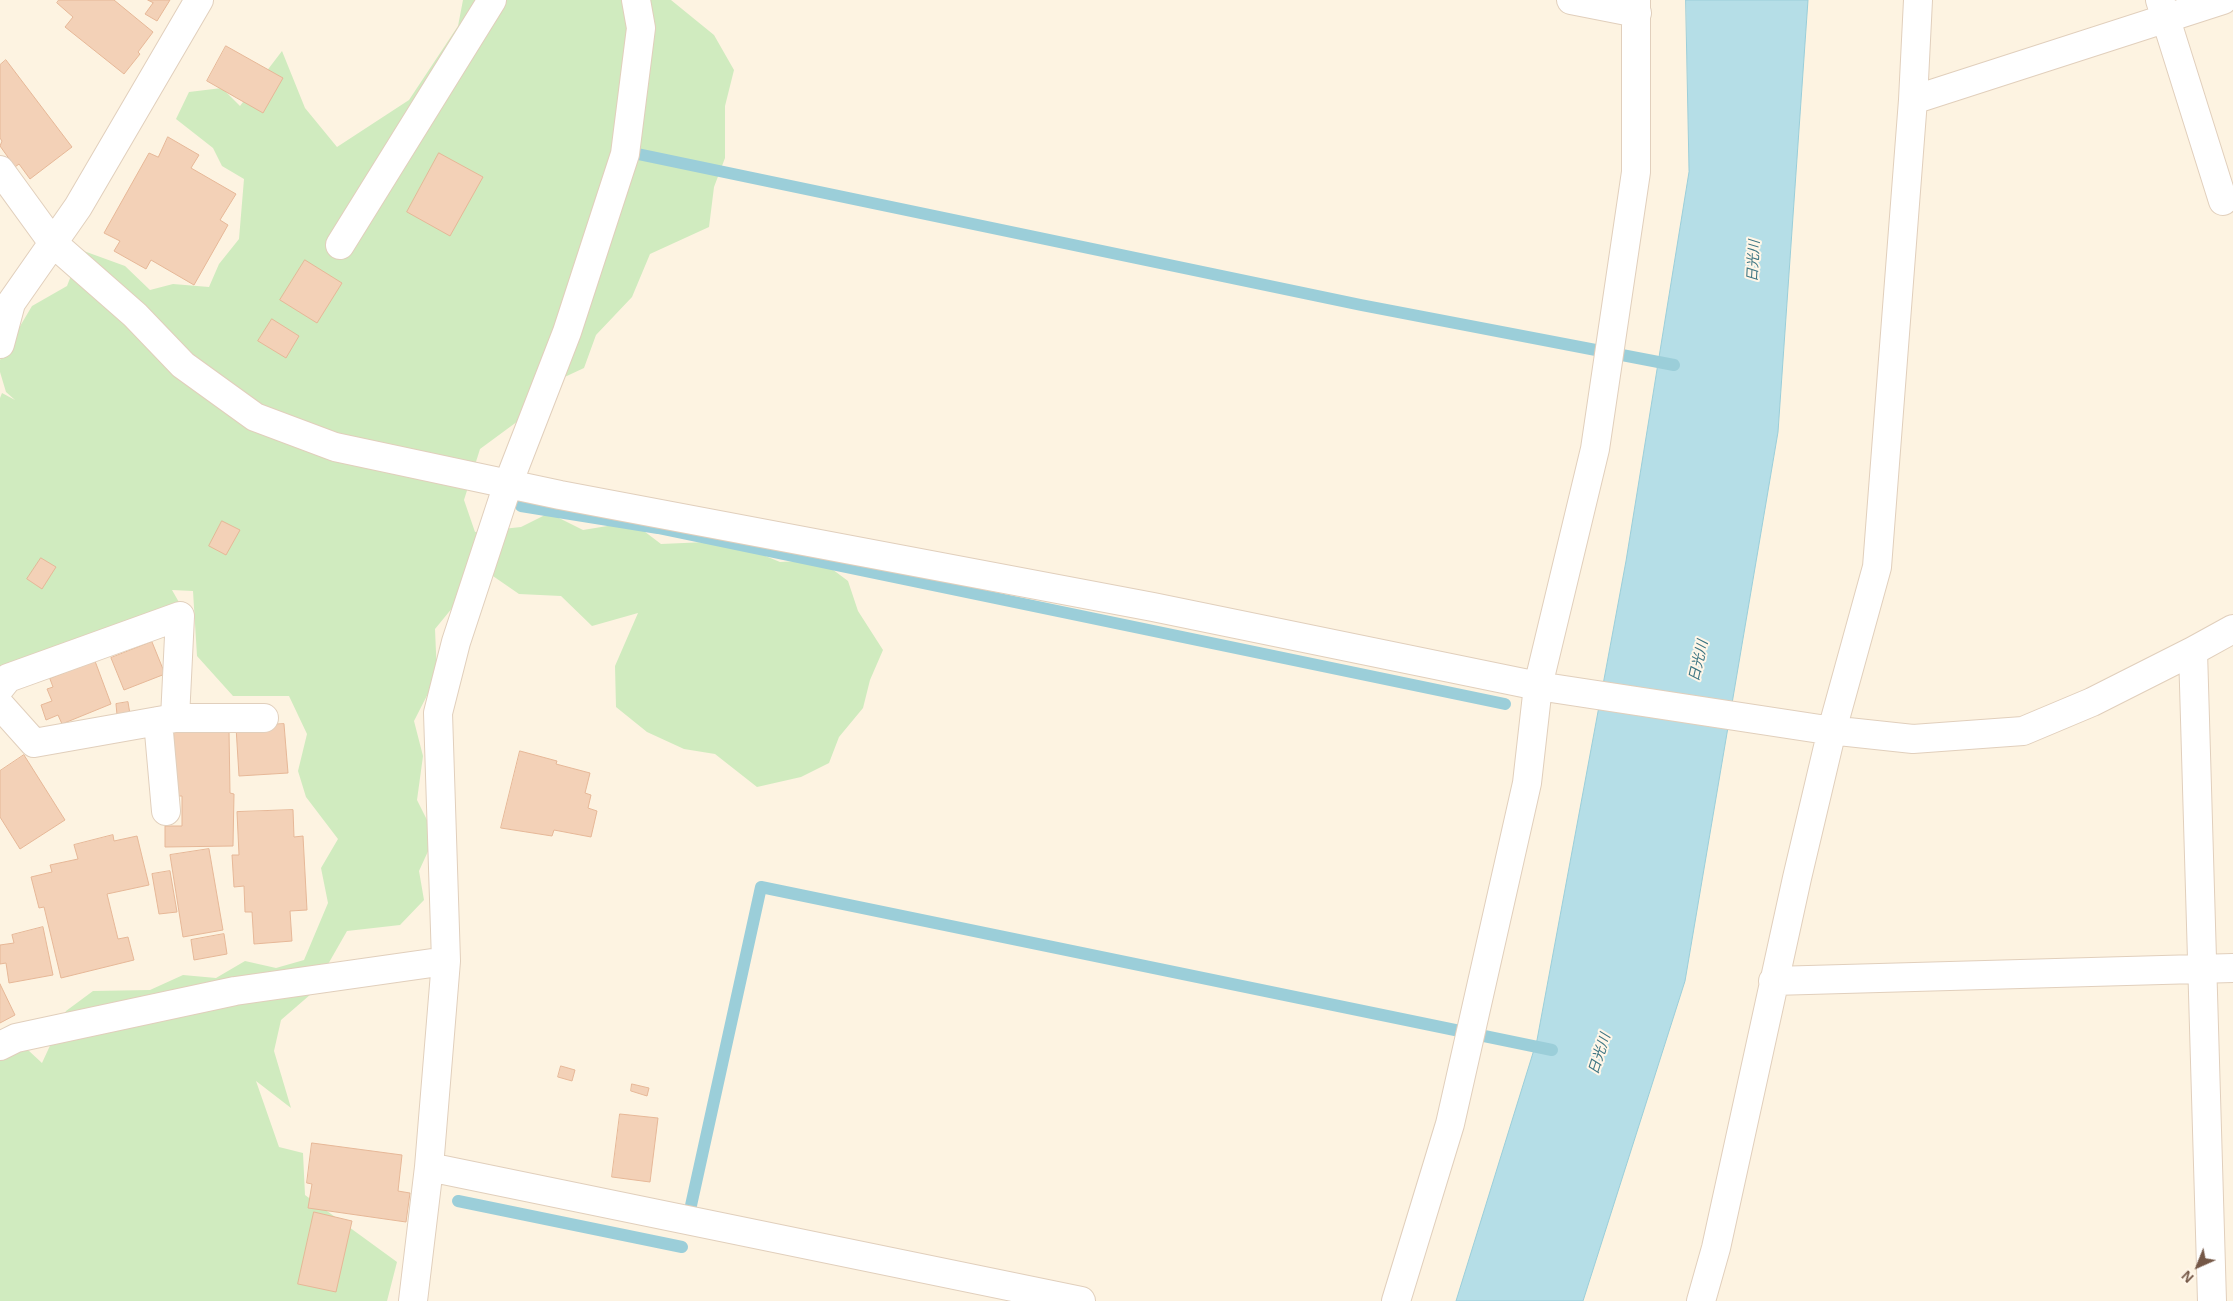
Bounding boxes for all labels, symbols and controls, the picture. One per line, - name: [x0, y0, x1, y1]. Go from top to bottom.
- water label: 日光川: [1745, 240, 1763, 282]
- water label: 日光川: [1686, 639, 1712, 683]
- water label: 日光川: [1586, 1031, 1614, 1077]
- north arrow: [2173, 1241, 2223, 1291]
- text: N: [2178, 1268, 2197, 1286]

